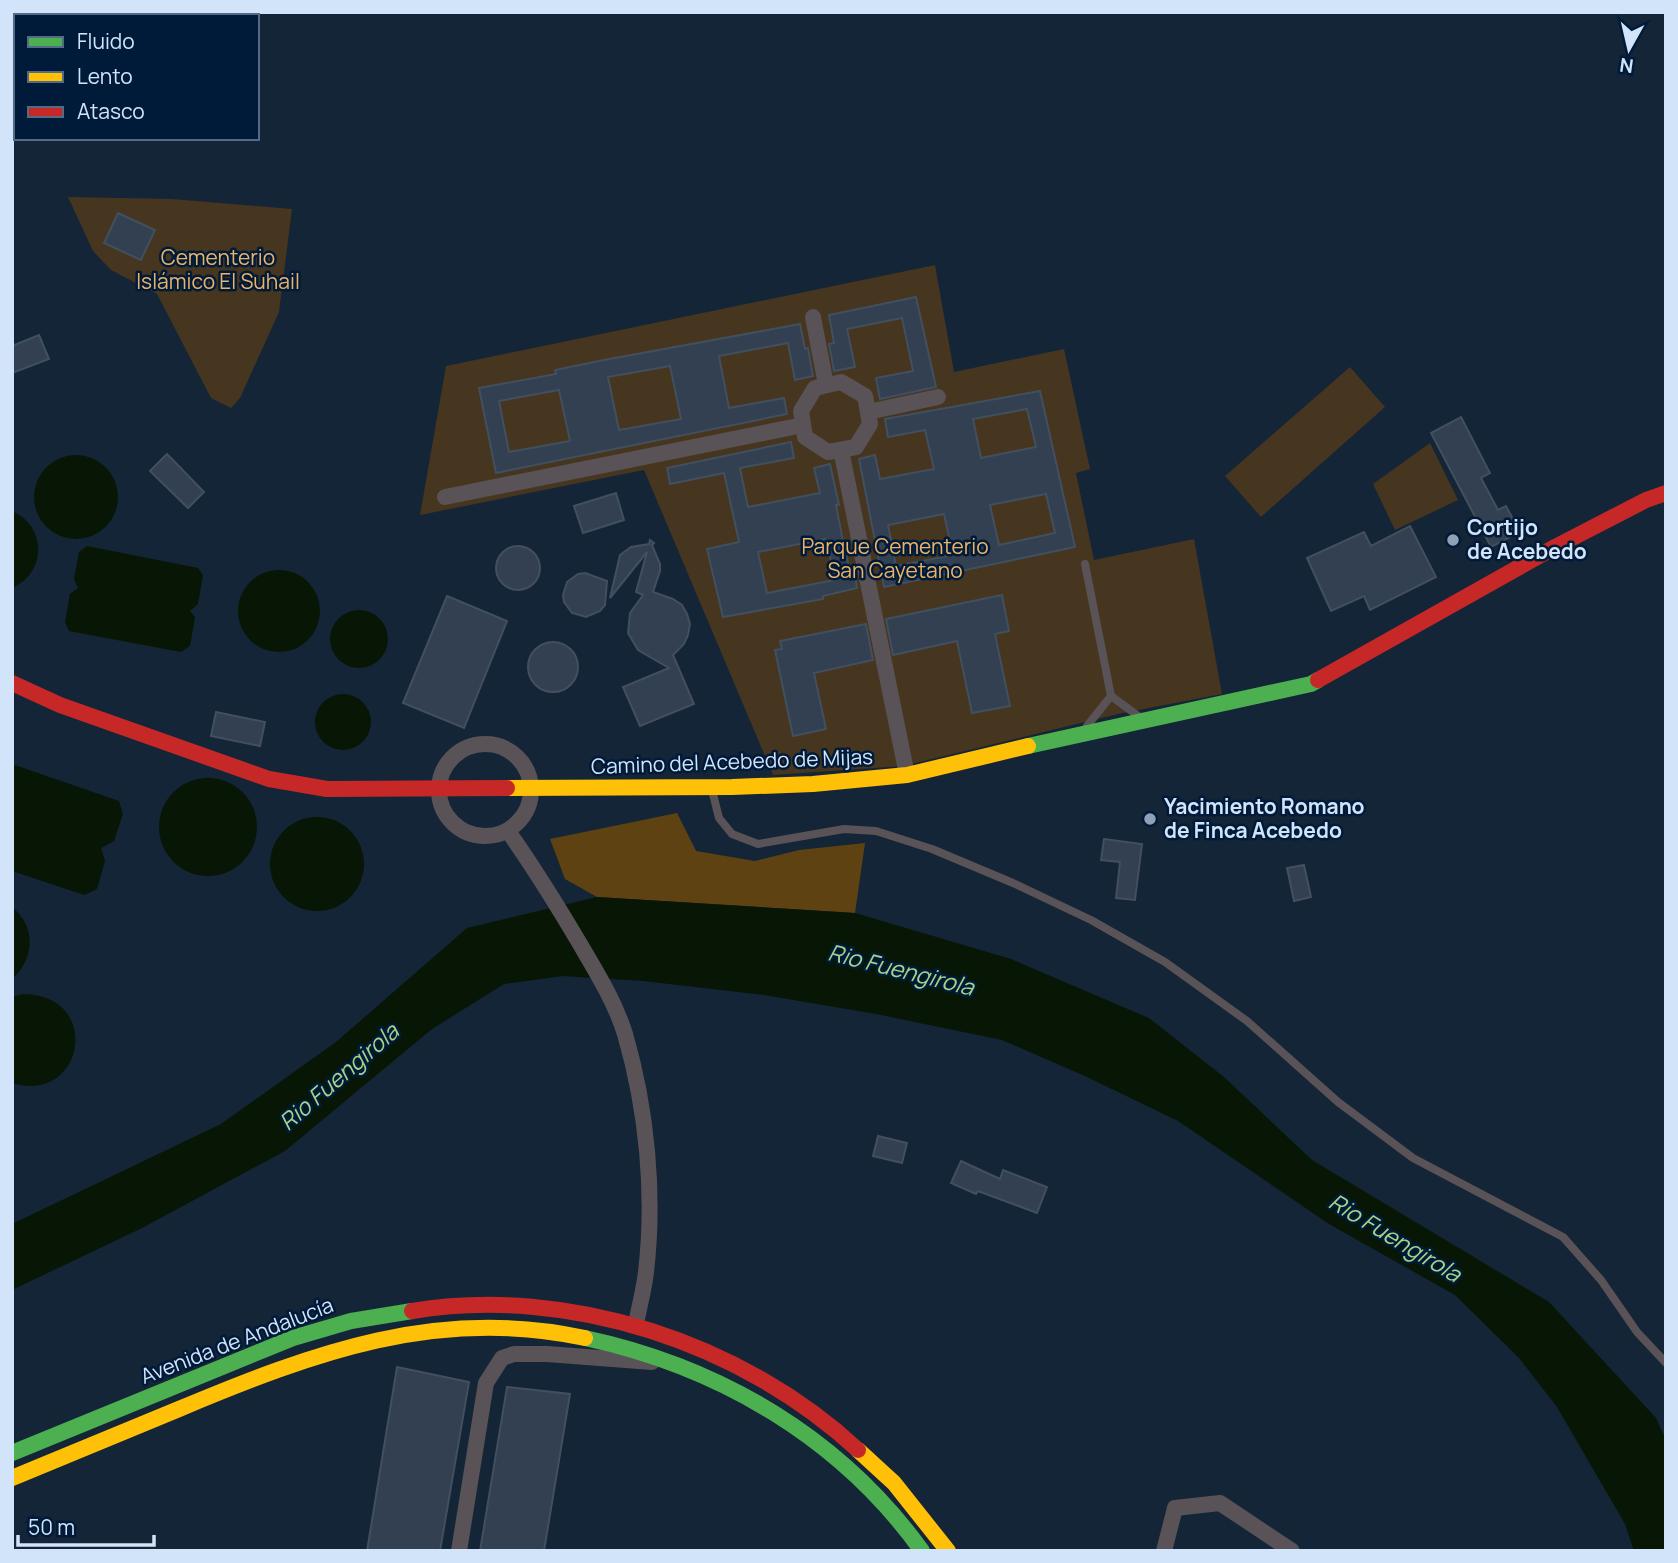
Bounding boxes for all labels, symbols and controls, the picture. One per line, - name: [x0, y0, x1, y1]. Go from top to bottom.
- legend: [14, 14, 259, 140]
- north arrow: [1594, 14, 1664, 84]
- text: Fluido: [77, 27, 135, 55]
- text: N: [1618, 52, 1635, 80]
- text: Lento: [77, 62, 133, 90]
- text: Atasco: [77, 97, 145, 125]
- park label: Cementerio Islámico El Suhail: [136, 243, 300, 295]
- place label: Cortijo de Acebedo: [1467, 513, 1587, 565]
- park label: Parque Cementerio San Cayetano: [801, 532, 989, 584]
- marker: Cortijo de Acebedo: [1445, 532, 1461, 548]
- street label: Camino del Acebedo de Mijas: [590, 742, 874, 780]
- place label: Yacimiento Romano de Finca Acebedo: [1164, 792, 1365, 844]
- marker: Yacimiento Romano de Finca Acebedo: [1142, 811, 1158, 827]
- water label: Rio Fuengirola: [825, 935, 979, 1003]
- water label: Rio Fuengirola: [272, 1015, 406, 1137]
- water label: Rio Fuengirola: [1323, 1185, 1469, 1290]
- street label: Avenida de Andalucía: [136, 1290, 337, 1390]
- scale bar: [18, 1504, 154, 1548]
- text: 50 m: [28, 1513, 75, 1541]

